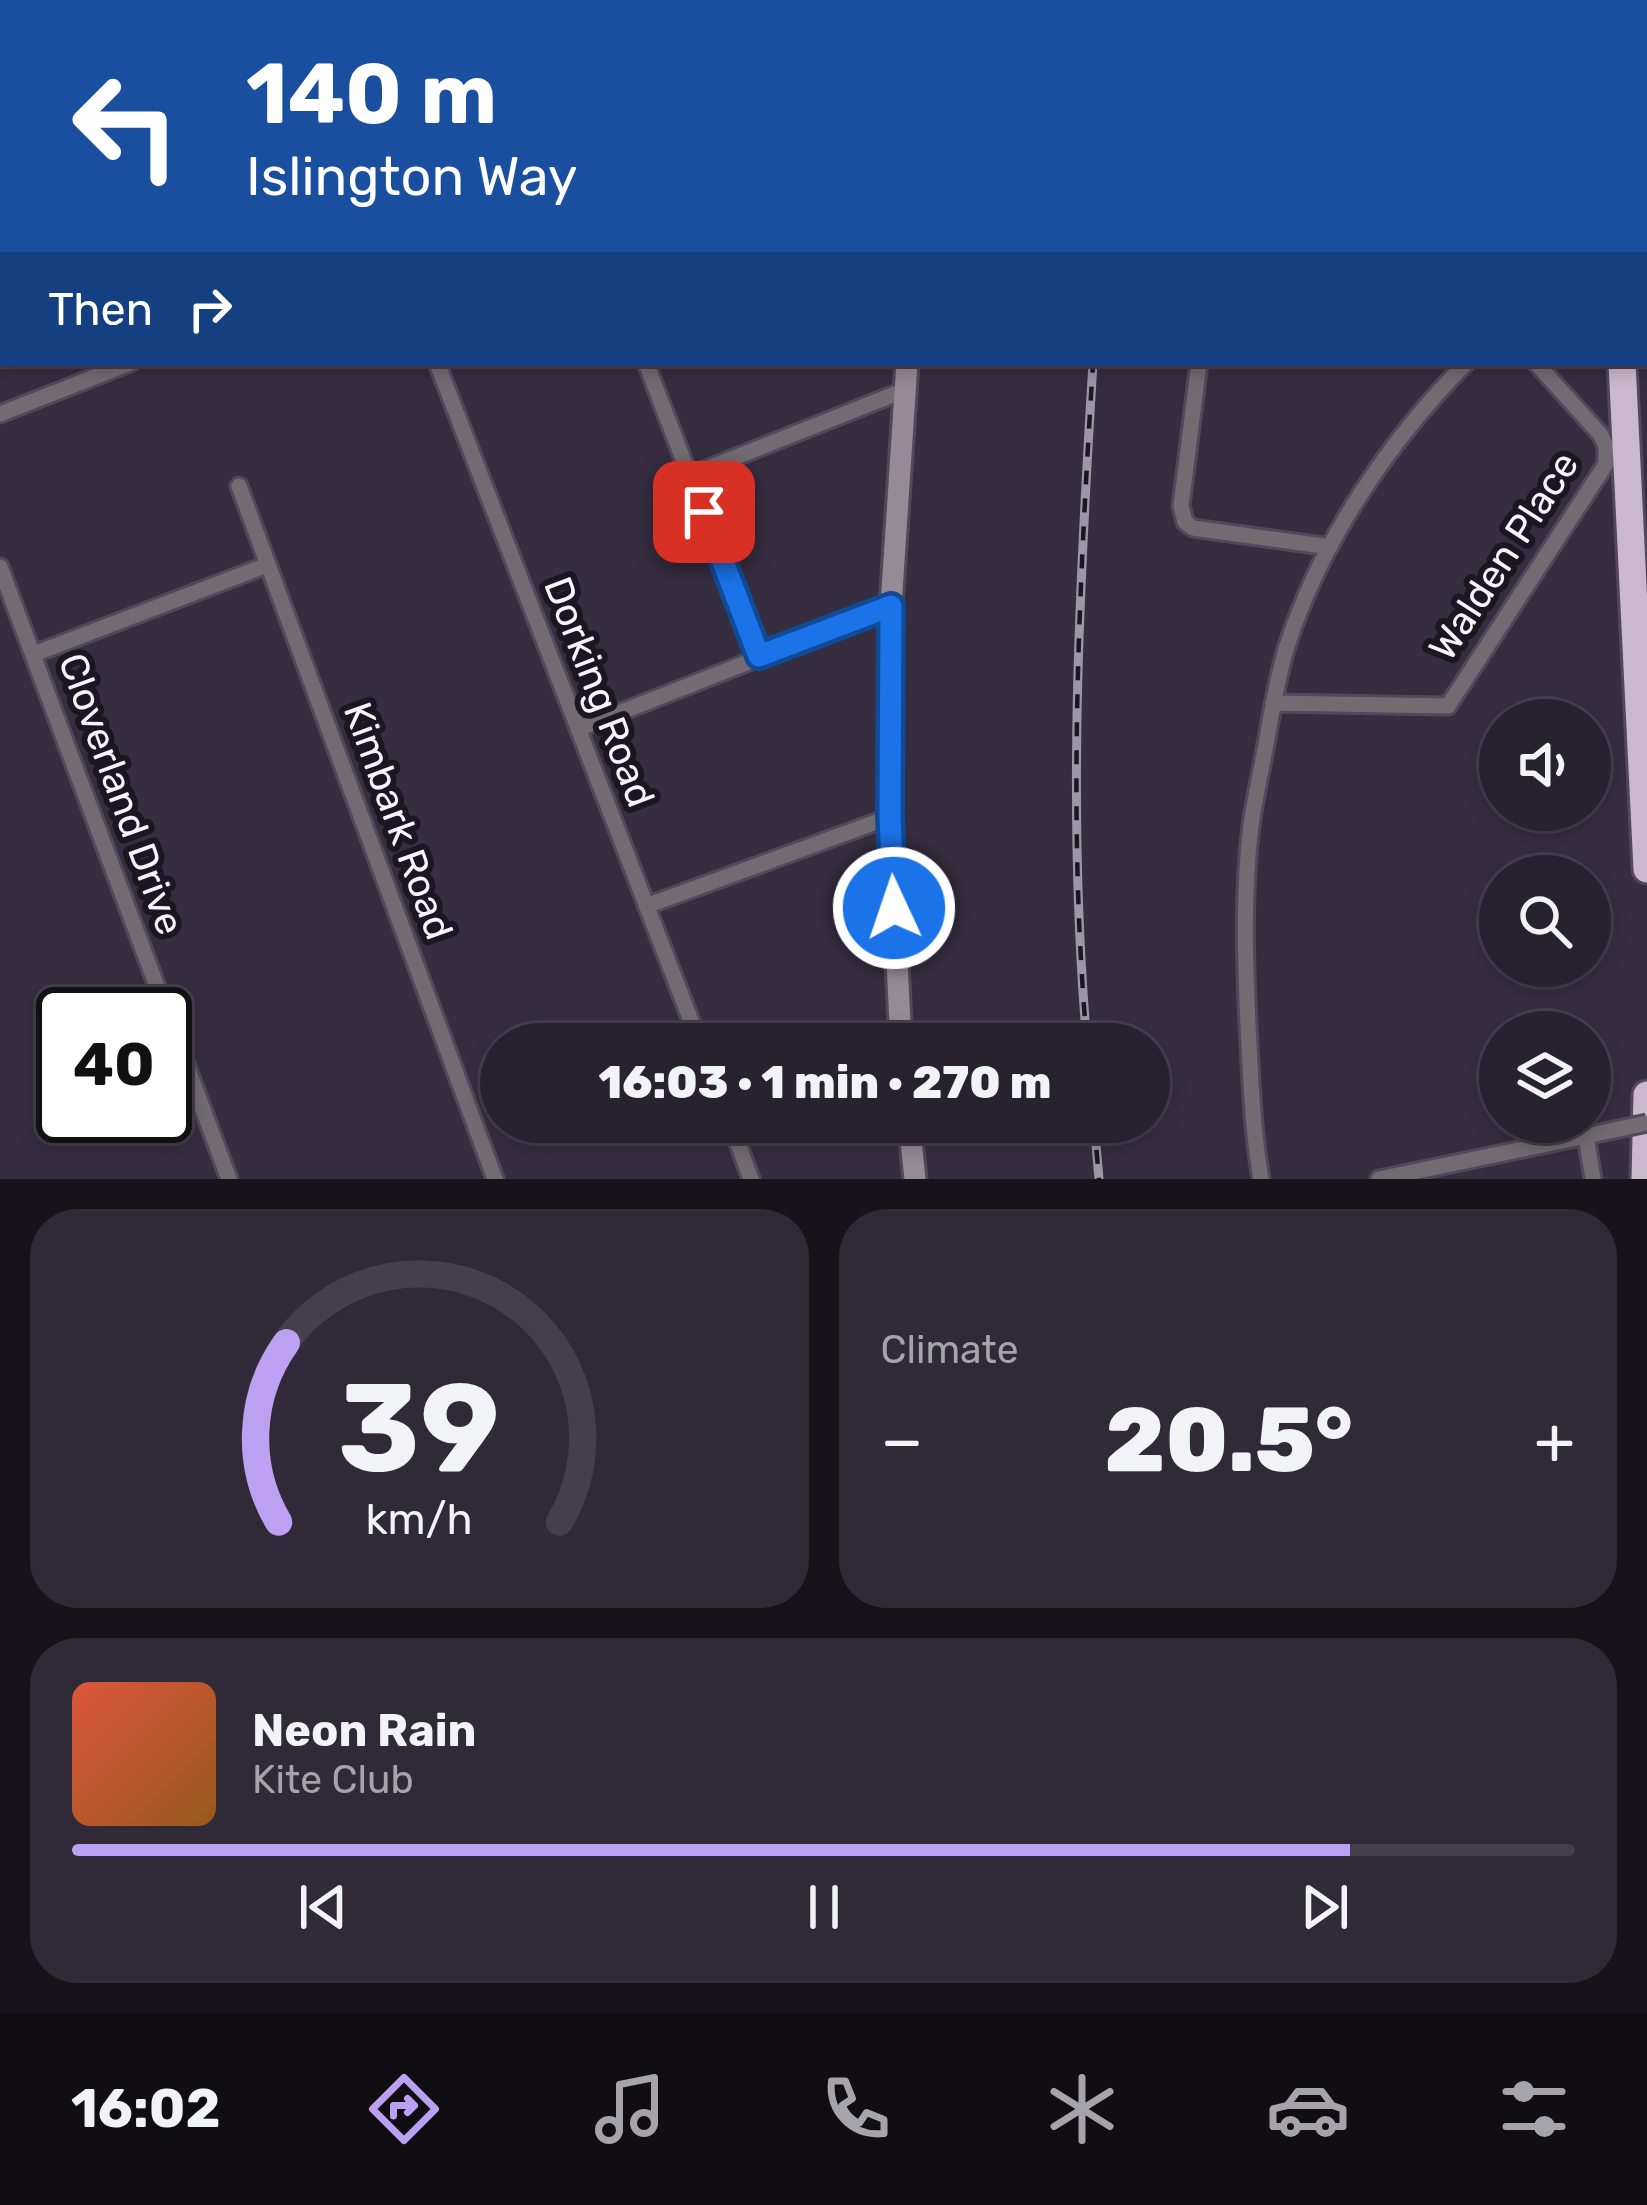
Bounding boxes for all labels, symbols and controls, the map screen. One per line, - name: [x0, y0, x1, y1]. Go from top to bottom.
- text: 140 m: [246, 44, 497, 144]
- icon: left: [48, 48, 204, 204]
- text: Islington Way: [246, 145, 578, 209]
- icon: right: [177, 276, 243, 342]
- text: Then: [48, 283, 153, 336]
- street label: Walden Place: [1420, 443, 1588, 669]
- pin: [653, 461, 755, 563]
- icon: arrive: [671, 479, 737, 545]
- street label: Dorking Road: [534, 571, 664, 813]
- street label: Cloverland Drive: [49, 647, 193, 941]
- street label: Kimbark Road: [334, 696, 462, 946]
- map controls: [1479, 699, 1611, 1143]
- button: sound: [1479, 699, 1611, 831]
- position arrow: [831, 845, 957, 971]
- button: search: [1479, 855, 1611, 987]
- speed limit sign: 40: [36, 987, 192, 1143]
- button: layers: [1479, 1011, 1611, 1143]
- text: 16:03 · 1 min · 270 m: [599, 1056, 1051, 1109]
- text: Climate: [881, 1327, 1019, 1373]
- text: 39: [338, 1354, 500, 1502]
- text: 20.5°: [1105, 1387, 1353, 1494]
- text: −: [881, 1401, 923, 1480]
- text: +: [1534, 1401, 1575, 1480]
- text: km/h: [366, 1493, 473, 1544]
- text: Neon Rain: [252, 1704, 477, 1757]
- text: Kite Club: [252, 1757, 414, 1803]
- icon: previous: [290, 1874, 356, 1940]
- icon: pause: [791, 1874, 857, 1940]
- icon: next: [1292, 1874, 1358, 1940]
- icon: directions: [362, 2067, 446, 2151]
- icon: music: [588, 2067, 672, 2151]
- icon: phone: [814, 2067, 898, 2151]
- icon: climate: [1040, 2067, 1124, 2151]
- icon: car: [1266, 2067, 1350, 2151]
- icon: filters: [1492, 2067, 1576, 2151]
- text: 16:02: [71, 2077, 221, 2141]

